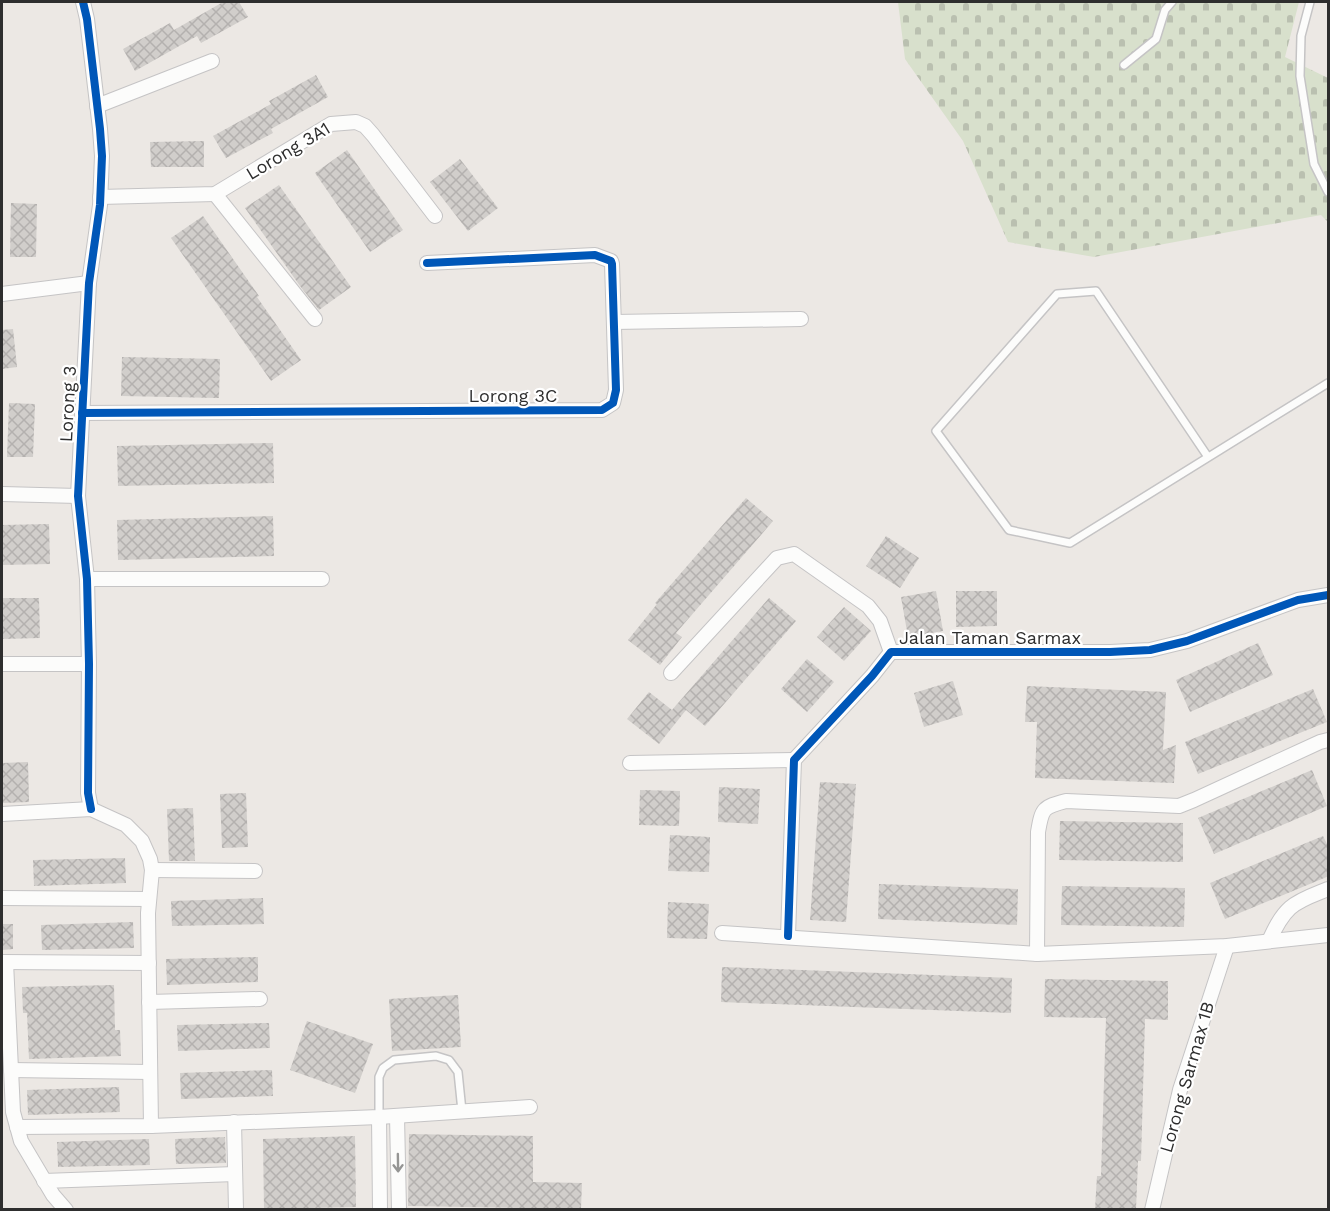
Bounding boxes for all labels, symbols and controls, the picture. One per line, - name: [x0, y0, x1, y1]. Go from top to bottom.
- street label: Lorong 3A1: [242, 117, 334, 184]
- street label: Lorong 3: [55, 365, 80, 443]
- street label: Lorong 3C: [469, 385, 557, 406]
- street label: Jalan Taman Sarmax: [899, 627, 1081, 648]
- street label: Lorong Sarmax 1B: [1155, 999, 1218, 1155]
- one-way arrow: [392, 1152, 404, 1172]

